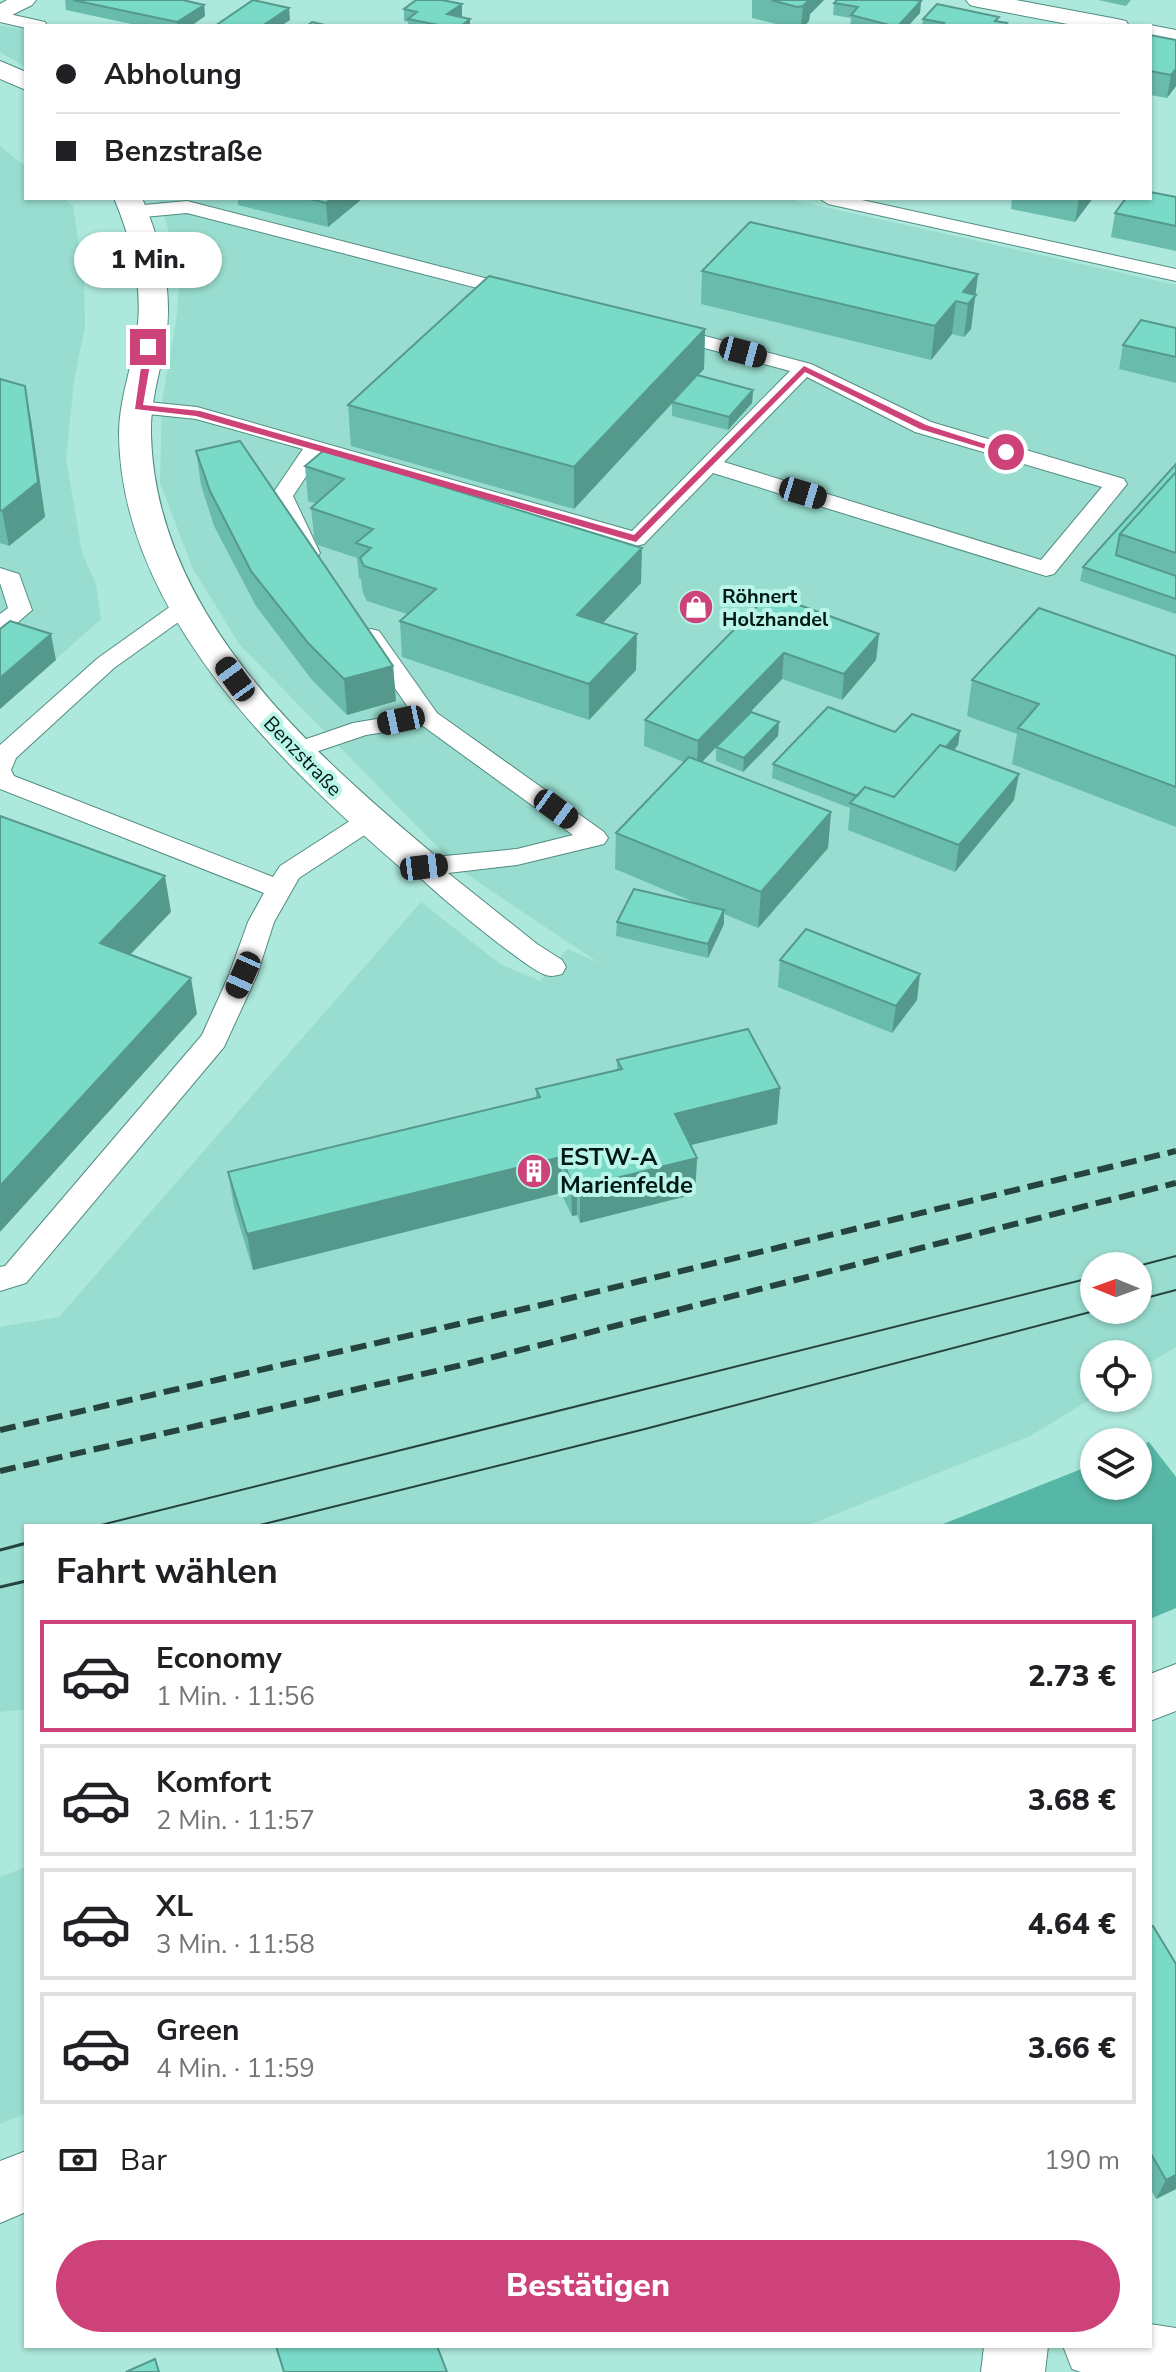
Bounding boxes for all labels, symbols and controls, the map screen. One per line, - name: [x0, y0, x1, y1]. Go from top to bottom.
- text: Abholung: [104, 54, 242, 95]
- text: Benzstraße: [104, 131, 262, 172]
- callout: 1 Min.: [74, 231, 222, 287]
- text: 1 Min.: [111, 242, 185, 277]
- route end: [130, 329, 166, 365]
- car: [717, 334, 769, 370]
- route start: [988, 434, 1024, 470]
- car: [777, 475, 829, 511]
- place label: Röhnert Holzhandel: [722, 583, 829, 633]
- shop icon: Röhnert Holzhandel: [677, 588, 715, 626]
- car: [211, 653, 259, 705]
- car: [375, 703, 427, 737]
- street label: Benzstraße: [258, 710, 348, 802]
- car: [530, 785, 582, 833]
- car: [399, 852, 449, 882]
- car: [222, 948, 264, 1002]
- place label: ESTW-A Marienfelde: [560, 1141, 693, 1201]
- building icon: ESTW-A Marienfelde: [515, 1152, 553, 1190]
- north arrow: [1080, 1252, 1152, 1324]
- map controls: [1080, 1252, 1152, 1500]
- button: locate: [1080, 1340, 1152, 1412]
- button: layers: [1080, 1428, 1152, 1500]
- text: Fahrt wählen: [56, 1547, 278, 1596]
- text: Economy: [156, 1638, 282, 1679]
- icon: car: [60, 1640, 132, 1712]
- text: 2.73 €: [1028, 1656, 1116, 1697]
- text: 1 Min. · 11:56: [156, 1679, 315, 1714]
- text: Komfort: [156, 1762, 271, 1803]
- icon: car: [60, 1764, 132, 1836]
- text: 3.68 €: [1028, 1780, 1116, 1821]
- text: 2 Min. · 11:57: [156, 1803, 315, 1838]
- text: XL: [156, 1886, 193, 1927]
- icon: car: [60, 1888, 132, 1960]
- text: 4.64 €: [1028, 1904, 1116, 1945]
- text: 3 Min. · 11:58: [156, 1927, 315, 1962]
- text: Green: [156, 2010, 240, 2051]
- icon: car: [60, 2012, 132, 2084]
- text: 3.66 €: [1028, 2028, 1116, 2069]
- text: 4 Min. · 11:59: [156, 2051, 315, 2086]
- icon: cash: [56, 2138, 100, 2182]
- text: Bar: [120, 2140, 167, 2181]
- text: 190 m: [1044, 2143, 1120, 2178]
- button: Bestätigen: [56, 2240, 1120, 2332]

